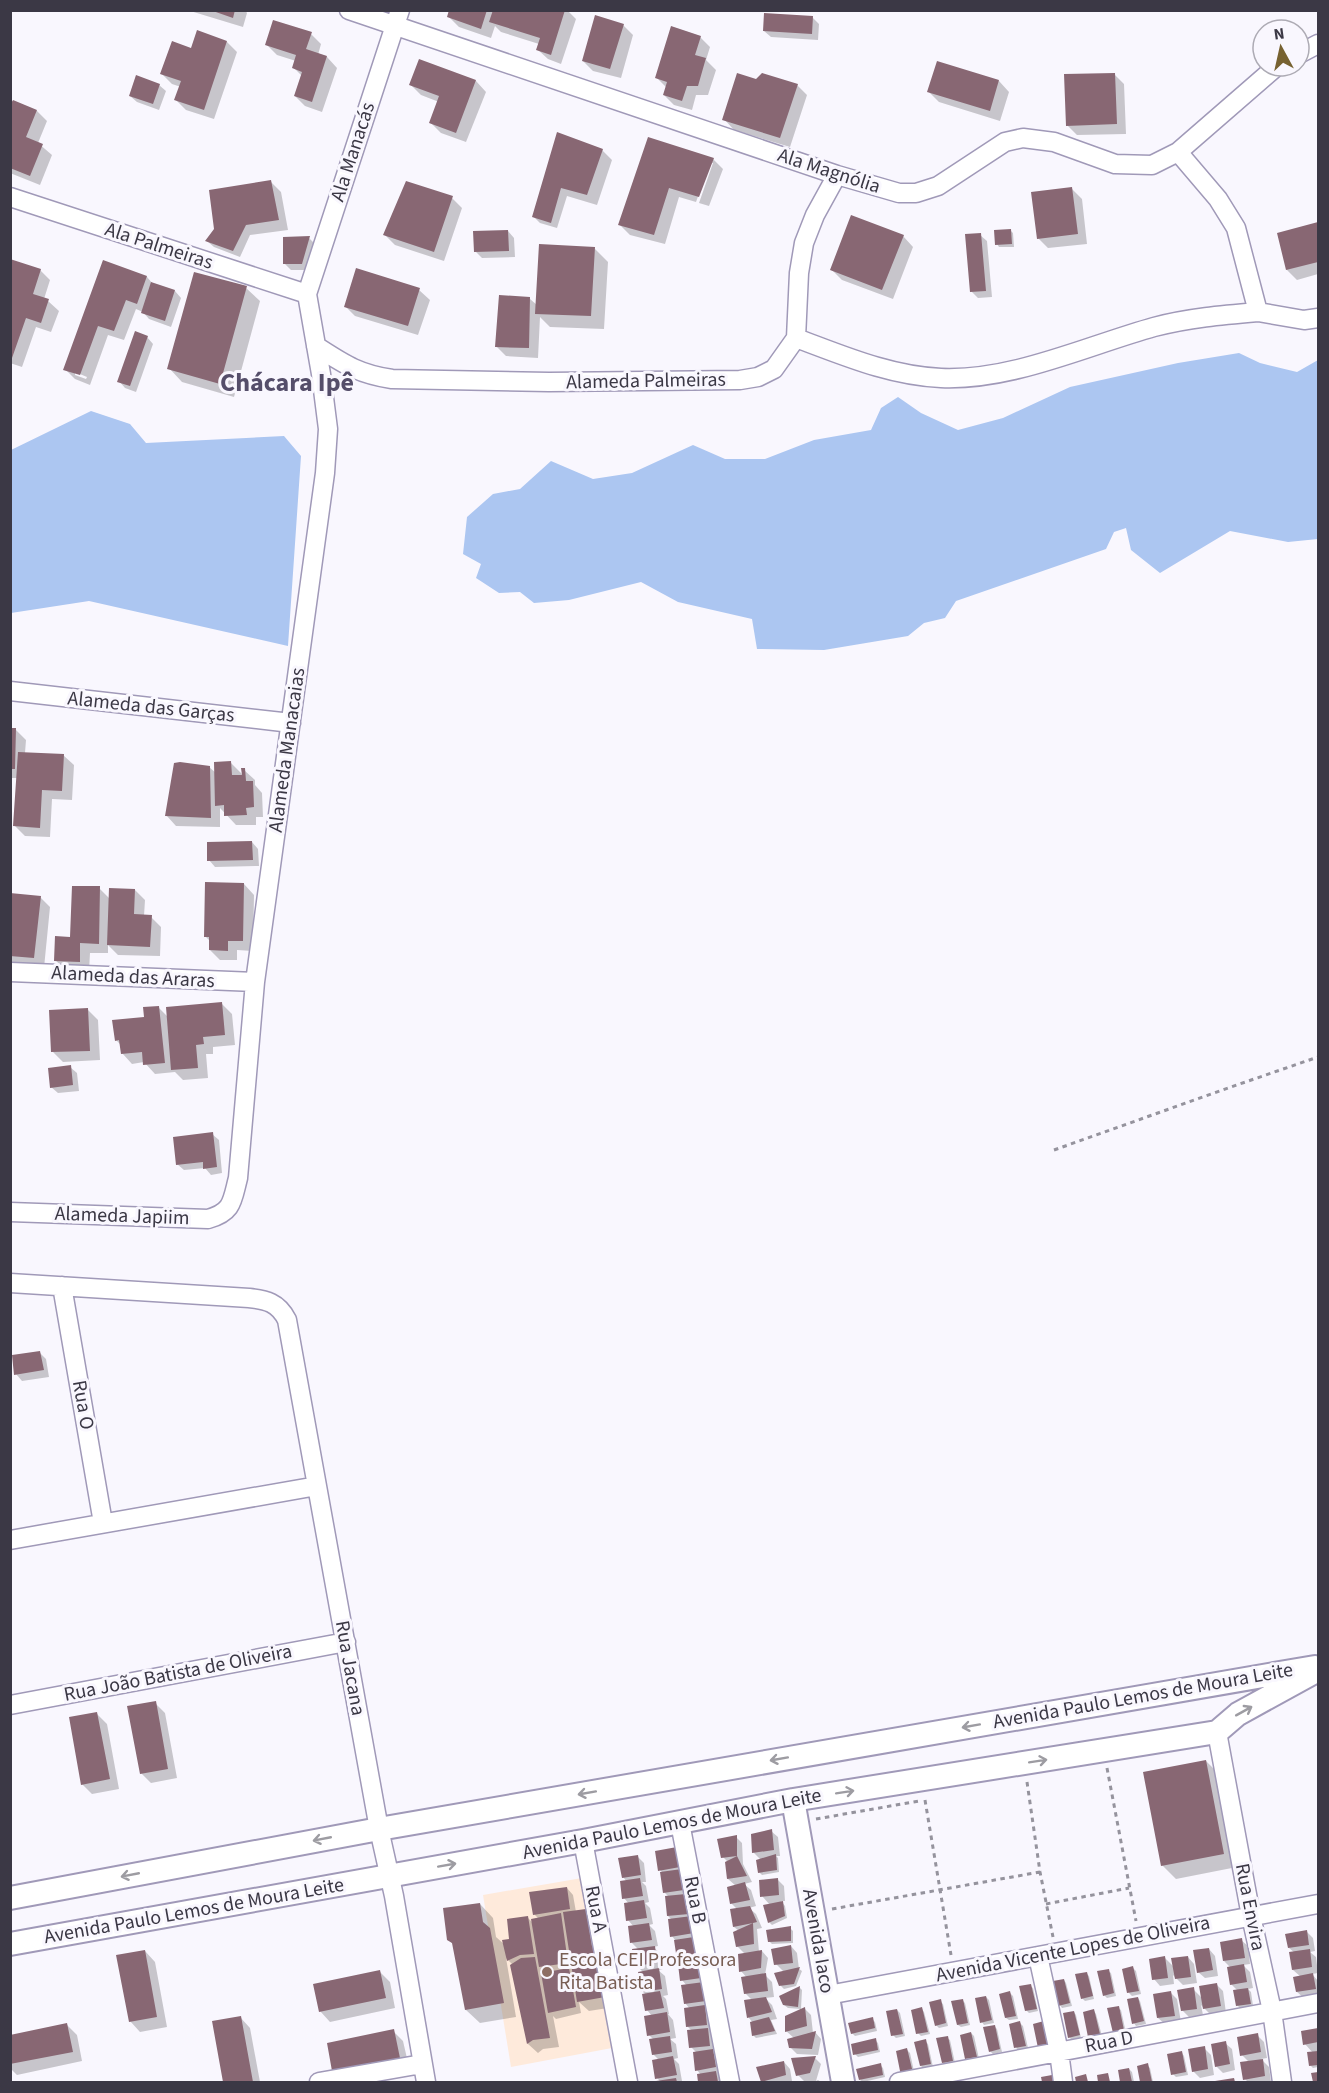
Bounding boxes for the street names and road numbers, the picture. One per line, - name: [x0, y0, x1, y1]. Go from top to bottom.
- street label: Ala Manacás: [324, 99, 382, 205]
- street label: Ala Magnólia: [774, 141, 884, 201]
- street label: Ala Palmeiras: [101, 215, 217, 277]
- street label: Alameda Palmeiras: [566, 366, 726, 396]
- street label: Alameda Manacaias: [262, 666, 312, 834]
- street label: Alameda das Garças: [66, 684, 236, 730]
- street label: Alameda das Araras: [51, 959, 215, 995]
- street label: Alameda Japiim: [54, 1200, 190, 1232]
- street label: Rua O: [65, 1378, 101, 1432]
- street label: Rua Jacana: [328, 1618, 372, 1718]
- street label: Rua João Batista de Oliveira: [61, 1637, 295, 1709]
- street label: Avenida Paulo Lemos de Moura Leite: [991, 1656, 1295, 1736]
- street label: Avenida Paulo Lemos de Moura Leite: [520, 1781, 824, 1867]
- street label: Rua Envira: [1228, 1861, 1272, 1953]
- street label: Avenida Paulo Lemos de Moura Leite: [42, 1871, 346, 1951]
- street label: Rua B: [677, 1874, 713, 1926]
- street label: Rua A: [578, 1883, 614, 1935]
- street label: Avenida Iaco: [795, 1886, 841, 1996]
- street label: Avenida Vicente Lopes de Oliveira: [933, 1909, 1213, 1989]
- street label: Rua D: [1082, 2024, 1136, 2060]

